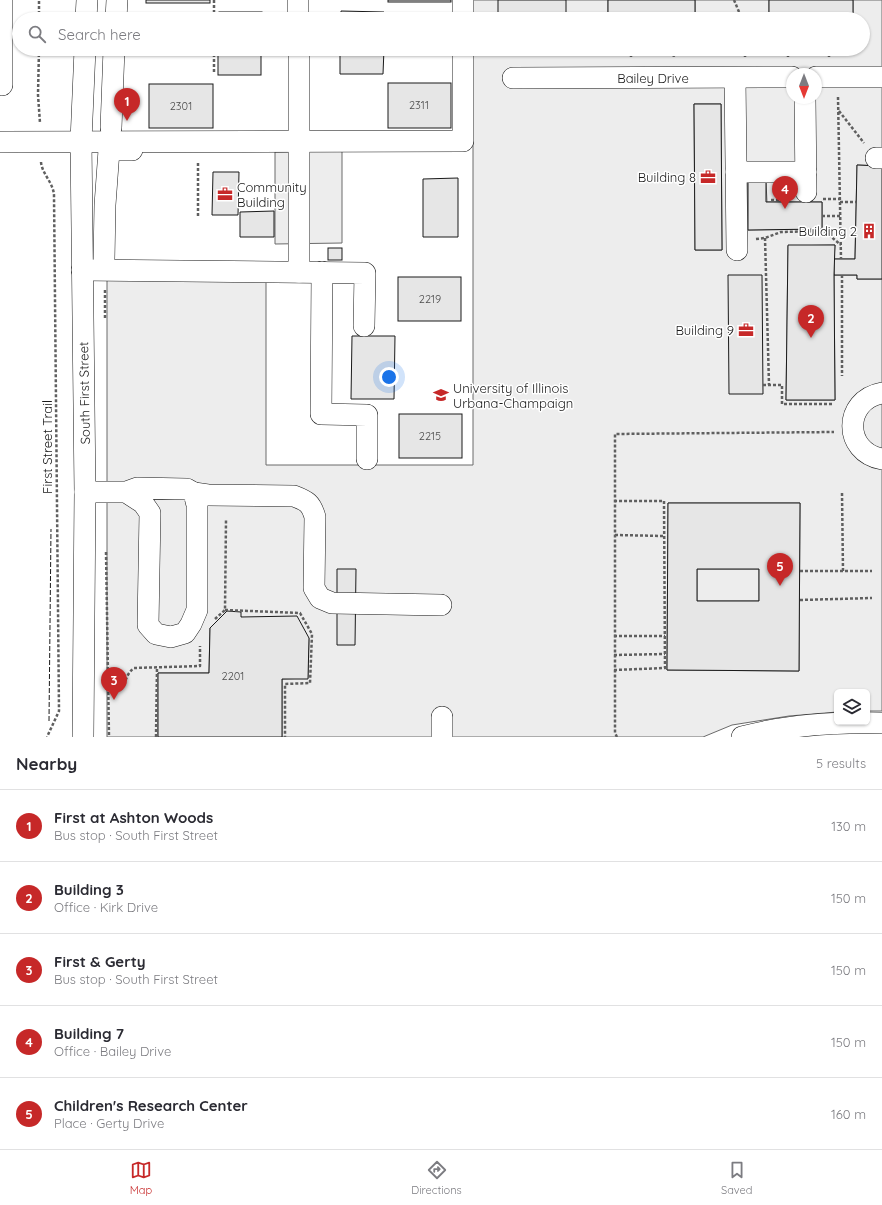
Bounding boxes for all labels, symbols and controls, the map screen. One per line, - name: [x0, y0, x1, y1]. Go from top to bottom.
- search box: [12, 12, 870, 56]
- icon: search: [26, 23, 48, 45]
- text: Search here: [58, 25, 141, 44]
- north arrow: [786, 68, 822, 104]
- street label: Bailey Drive: [617, 70, 689, 86]
- pin: 1: [114, 88, 140, 121]
- house number: 2311: [409, 98, 429, 112]
- house number: 2301: [170, 99, 192, 113]
- office icon: Building 8: [699, 168, 717, 186]
- place label: Building 8: [638, 169, 696, 185]
- pin: 4: [772, 176, 798, 209]
- place label: Community Building: [237, 179, 307, 210]
- office icon: Community Building: [216, 185, 234, 203]
- building icon: Building 2: [860, 222, 878, 240]
- place label: Building 2: [798, 223, 857, 239]
- house number: 2219: [419, 292, 441, 306]
- pin: 2: [798, 305, 824, 338]
- office icon: Building 9: [737, 321, 755, 339]
- place label: Building 9: [675, 322, 734, 338]
- street label: South First Street: [75, 342, 93, 444]
- your location: [379, 367, 399, 387]
- place label: University of Illinois Urbana-Champaign: [453, 380, 573, 411]
- school or university icon: University of Illinois Urbana-Champaign: [432, 386, 450, 404]
- street label: First Street Trail: [39, 400, 55, 494]
- house number: 2215: [419, 429, 441, 443]
- pin: 5: [767, 553, 793, 586]
- pin: 3: [101, 667, 127, 700]
- house number: 2201: [222, 669, 244, 683]
- map controls: [834, 689, 870, 725]
- button: layers: [834, 689, 870, 725]
- text: Nearby: [16, 753, 77, 774]
- text: 5 results: [816, 755, 866, 771]
- text: First at Ashton Woods: [54, 808, 213, 827]
- text: 1: [26, 818, 32, 834]
- text: 130 m: [831, 818, 866, 834]
- text: Bus stop · South First Street: [54, 827, 218, 843]
- text: Building 3: [54, 880, 124, 899]
- text: 2: [25, 890, 33, 906]
- text: 150 m: [831, 890, 866, 906]
- text: Office · Kirk Drive: [54, 899, 158, 915]
- text: First & Gerty: [54, 952, 146, 971]
- text: 3: [26, 962, 32, 978]
- text: 150 m: [831, 962, 866, 978]
- text: Bus stop · South First Street: [54, 971, 218, 987]
- text: Building 7: [54, 1024, 124, 1043]
- text: 4: [25, 1034, 33, 1050]
- text: 150 m: [831, 1034, 866, 1050]
- text: Office · Bailey Drive: [54, 1043, 171, 1059]
- text: Children's Research Center: [54, 1096, 248, 1115]
- text: 5: [25, 1106, 33, 1122]
- text: 160 m: [831, 1106, 866, 1122]
- text: Place · Gerty Drive: [54, 1115, 164, 1131]
- tab: Map: [130, 1159, 152, 1197]
- tab: Directions: [411, 1159, 462, 1197]
- tab: Saved: [721, 1159, 752, 1197]

